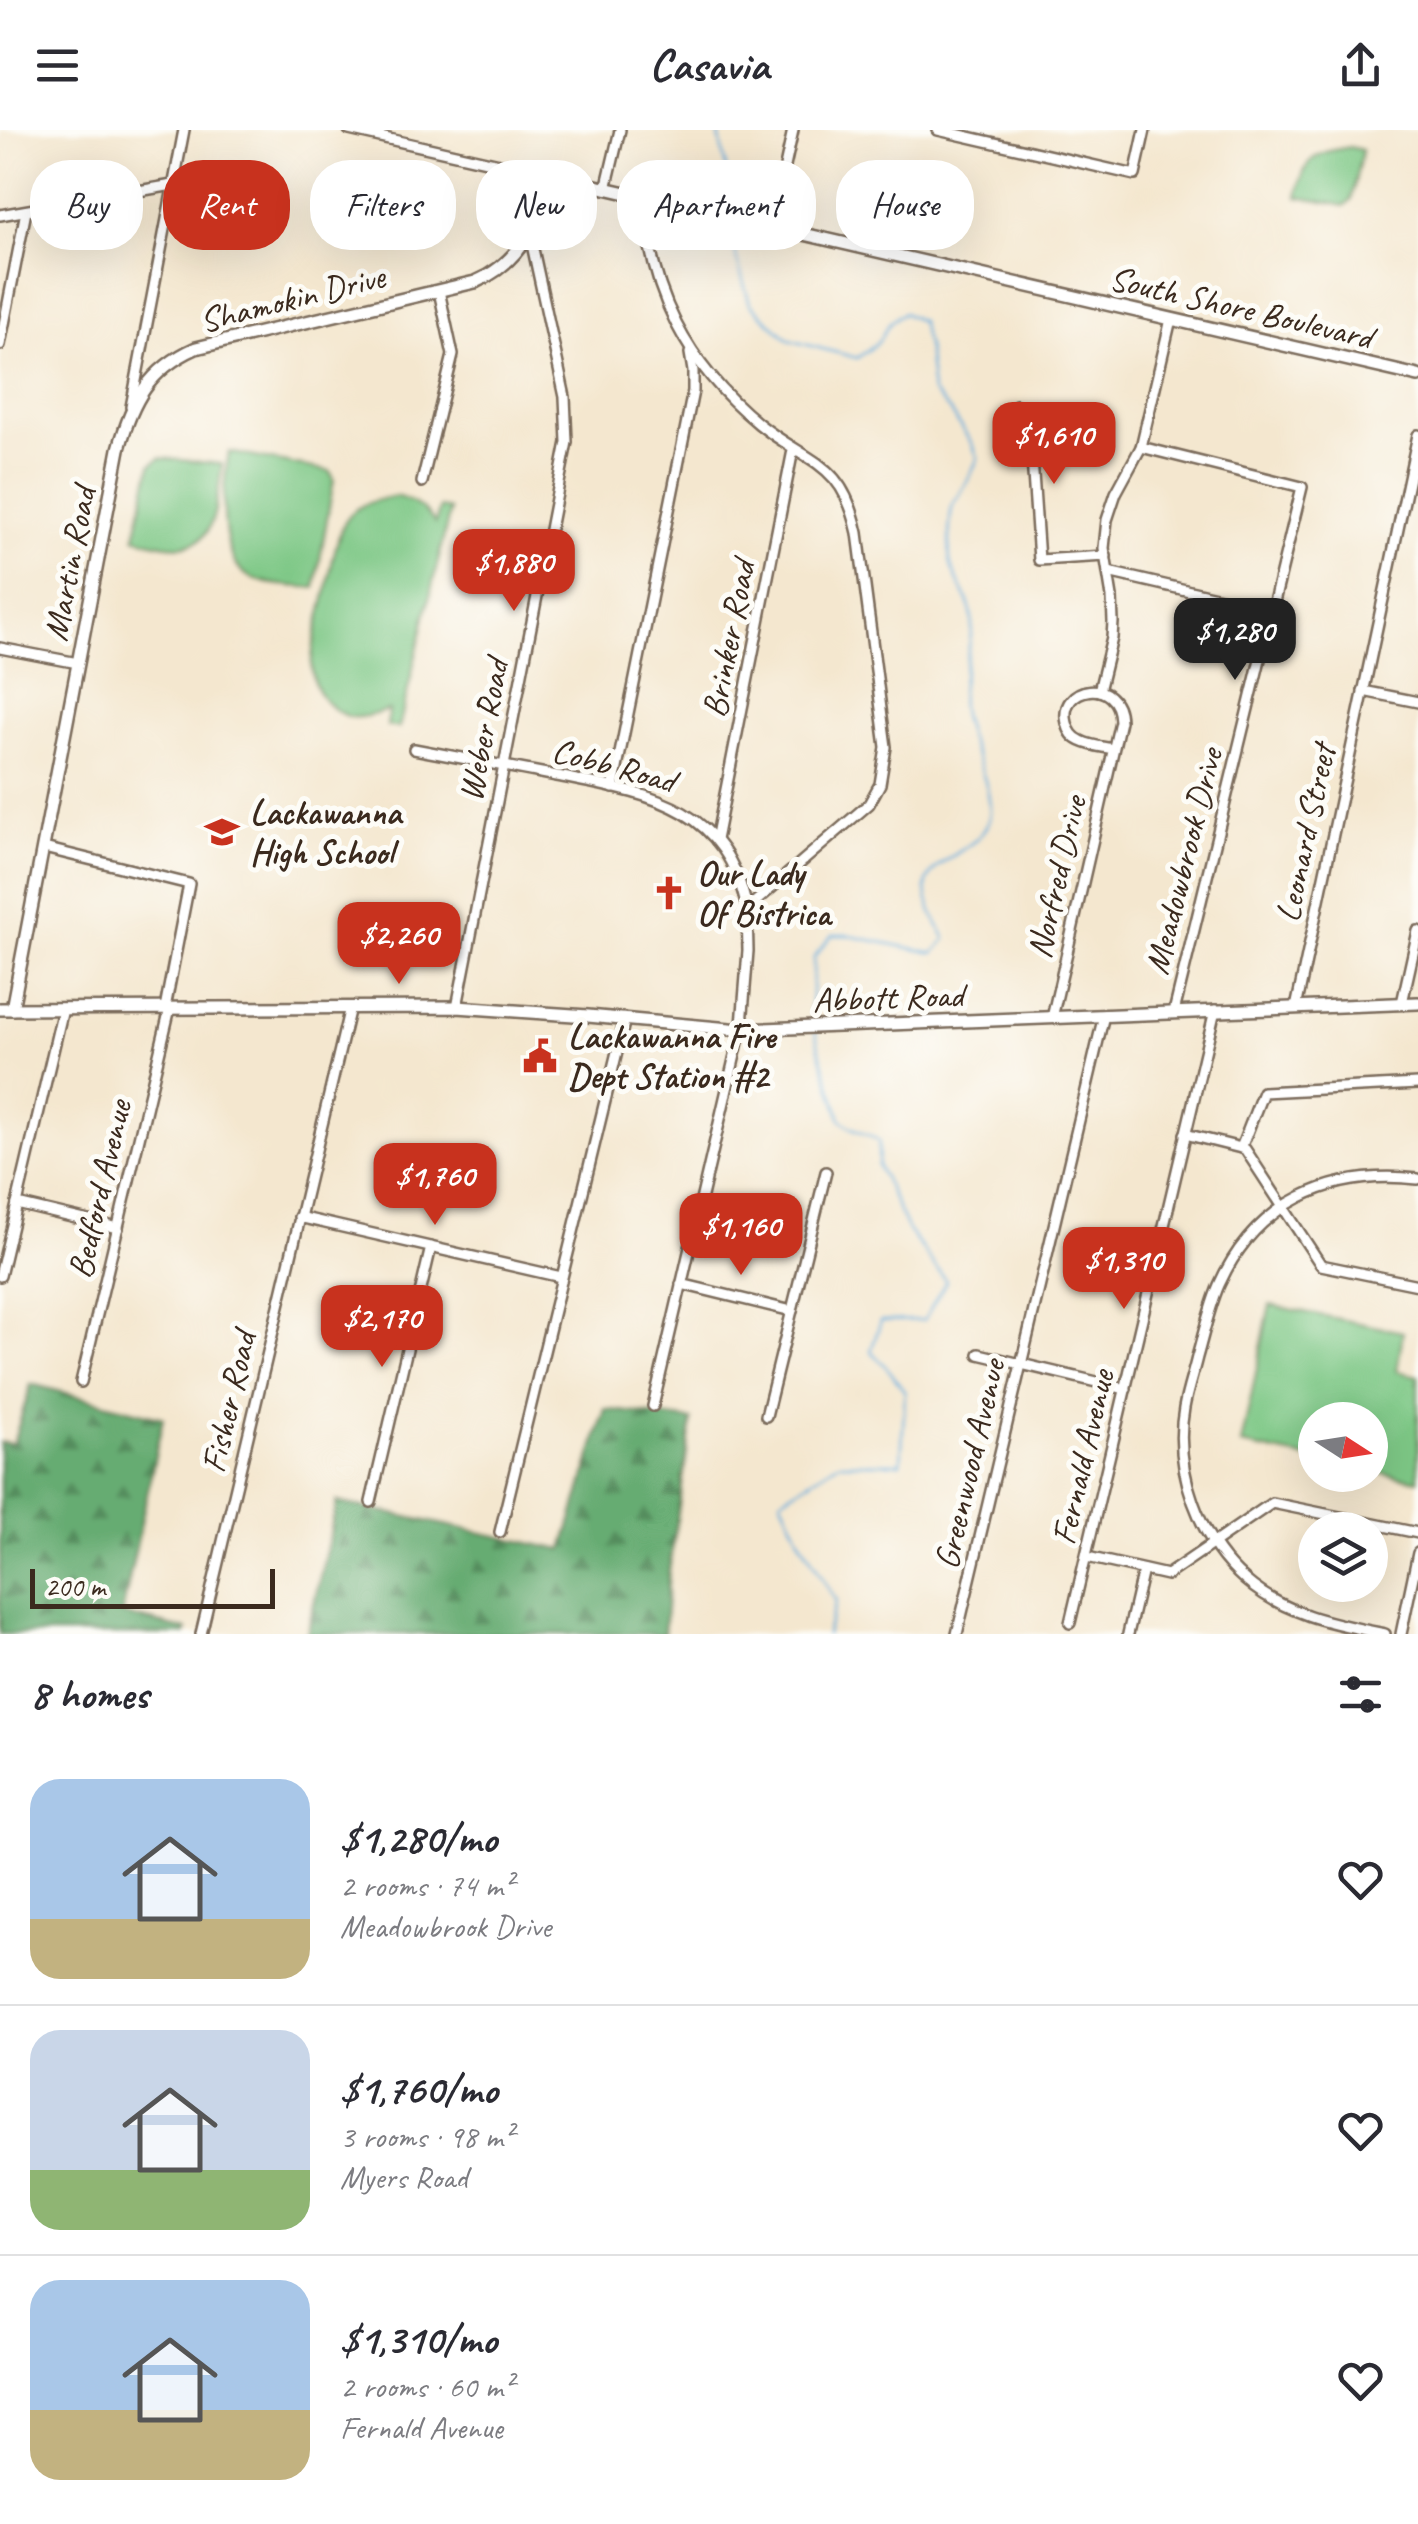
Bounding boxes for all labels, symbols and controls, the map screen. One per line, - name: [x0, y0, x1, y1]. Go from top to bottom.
- text: Casavia: [649, 37, 769, 94]
- icon: menu: [30, 38, 85, 93]
- icon: share: [1333, 38, 1388, 93]
- chip: Buy: [30, 160, 143, 250]
- chip: Rent: [163, 160, 290, 250]
- chip: Filters: [310, 160, 456, 250]
- chip: New: [476, 160, 597, 250]
- chip: Apartment: [617, 160, 816, 250]
- chip: House: [836, 160, 974, 250]
- street label: Shamokin Drive: [195, 253, 392, 343]
- street label: South Shore Boulevard: [1105, 255, 1382, 361]
- pin: $1,610: [973, 402, 1135, 487]
- text: $1,610: [1014, 414, 1094, 455]
- street label: Martin Road: [33, 478, 107, 645]
- pin: $1,880: [433, 529, 595, 614]
- text: $1,880: [475, 541, 553, 582]
- street label: Brinker Road: [691, 552, 767, 721]
- pin: $1,280: [1154, 598, 1316, 683]
- text: $1,280: [1196, 610, 1274, 651]
- street label: Weber Road: [448, 650, 520, 805]
- street label: Cobb Road: [547, 727, 685, 805]
- street label: Leonard Street: [1265, 736, 1347, 926]
- street label: Meadowbrook Drive: [1134, 741, 1234, 979]
- street label: Norfred Drive: [1016, 789, 1098, 962]
- place label: Lackawanna High School: [250, 790, 405, 875]
- school or university icon: Lackawanna High School: [203, 813, 241, 851]
- place label: Our Lady Of Bistrica: [697, 851, 834, 936]
- church icon: Our Lady Of Bistrica: [650, 874, 688, 912]
- pin: $2,260: [318, 902, 480, 987]
- text: $2,260: [359, 914, 439, 955]
- street label: Abbott Road: [812, 972, 969, 1023]
- place label: Lackawanna Fire Dept Station #2: [568, 1014, 777, 1099]
- public building icon: Lackawanna Fire Dept Station #2: [521, 1037, 559, 1075]
- street label: Bedford Avenue: [57, 1093, 142, 1283]
- pin: $1,760: [354, 1143, 516, 1228]
- text: $1,760: [396, 1155, 474, 1196]
- pin: $1,160: [660, 1193, 822, 1278]
- text: $1,160: [701, 1205, 781, 1246]
- pin: $1,310: [1043, 1227, 1205, 1312]
- text: $1,310: [1085, 1239, 1163, 1280]
- pin: $2,170: [301, 1285, 463, 1370]
- text: $2,170: [343, 1297, 421, 1338]
- street label: Fisher Road: [190, 1322, 268, 1477]
- street label: Greenwood Avenue: [924, 1352, 1016, 1573]
- street label: Fernald Avenue: [1041, 1363, 1125, 1549]
- north arrow: [1298, 1402, 1388, 1492]
- map controls: [1298, 1402, 1388, 1602]
- button: layers: [1298, 1512, 1388, 1602]
- scale bar: [30, 1564, 275, 1608]
- text: 200 m: [45, 1569, 105, 1604]
- icon: filters: [1333, 1667, 1388, 1722]
- text: 8 homes: [30, 1668, 149, 1721]
- text: $1,280/mo: [340, 1812, 497, 1865]
- icon: home: [110, 1819, 230, 1939]
- icon: heart: [1333, 1852, 1388, 1907]
- text: 2 rooms · 74 m²: [340, 1865, 513, 1906]
- text: Meadowbrook Drive: [340, 1906, 551, 1947]
- text: $1,760/mo: [340, 2063, 497, 2116]
- icon: home: [110, 2070, 230, 2190]
- icon: heart: [1333, 2103, 1388, 2158]
- text: 3 rooms · 98 m²: [340, 2116, 513, 2157]
- text: Myers Road: [340, 2157, 467, 2198]
- text: $1,310/mo: [340, 2313, 497, 2366]
- icon: home: [110, 2320, 230, 2440]
- icon: heart: [1333, 2353, 1388, 2408]
- text: 2 rooms · 60 m²: [340, 2366, 513, 2407]
- text: Fernald Avenue: [340, 2407, 503, 2448]

